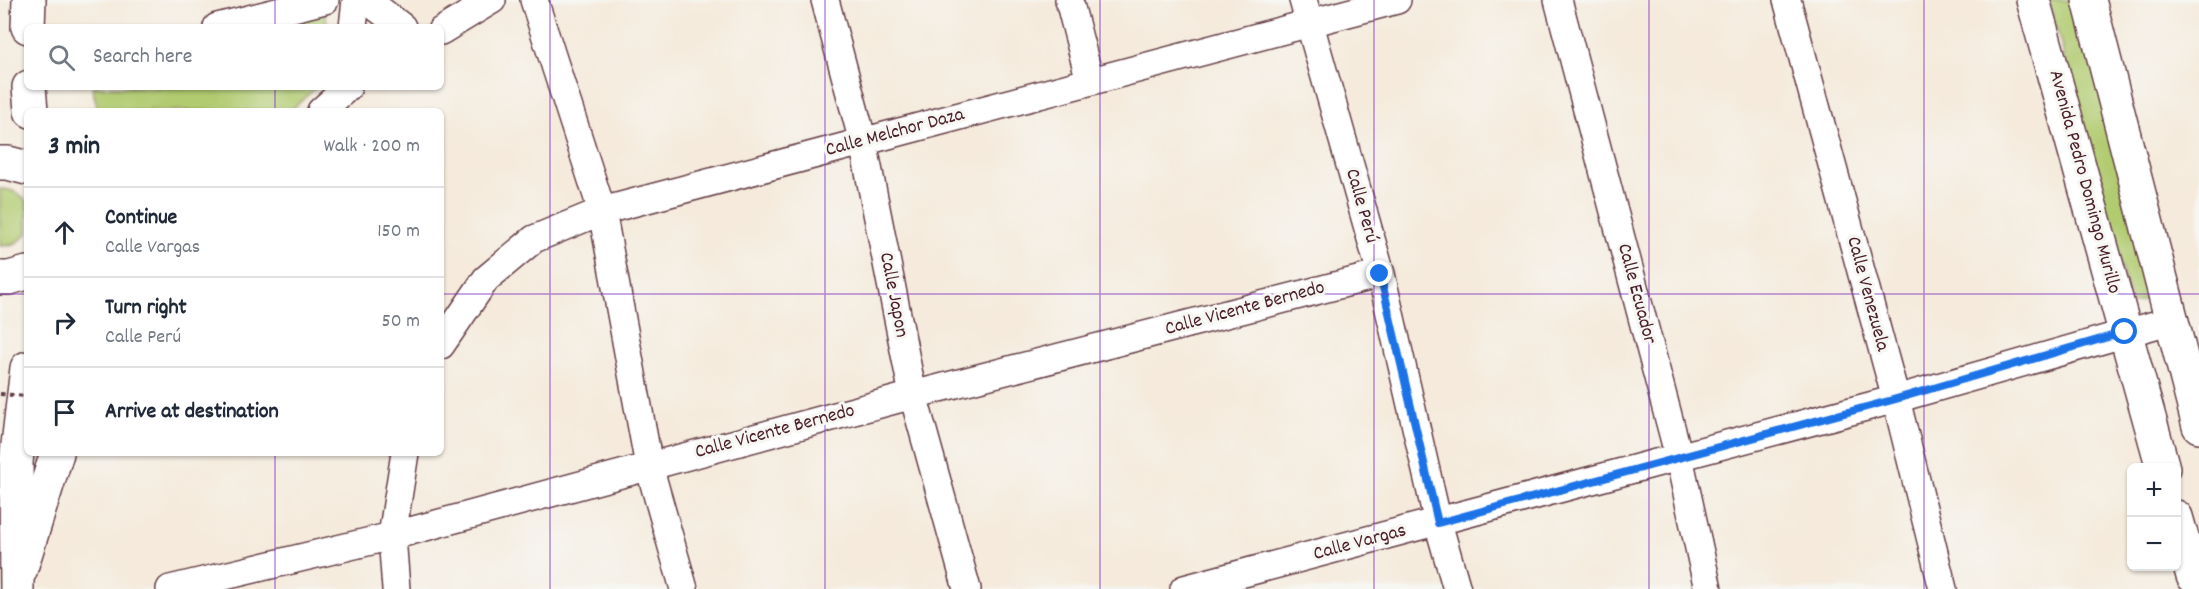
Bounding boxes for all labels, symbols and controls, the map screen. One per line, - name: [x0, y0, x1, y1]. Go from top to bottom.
- search box: [24, 24, 444, 90]
- icon: search: [45, 41, 78, 74]
- text: Search here: [93, 42, 192, 73]
- street label: Avenida Pedro Domingo Murillo: [2041, 67, 2127, 297]
- street label: Calle Melchor Daza: [823, 101, 968, 165]
- text: 3 min: [48, 129, 100, 166]
- text: Walk · 200 m: [324, 133, 420, 161]
- street label: Calle Perú: [1337, 166, 1385, 246]
- text: Continue: [105, 203, 177, 234]
- icon: ahead: [48, 216, 81, 249]
- text: 150 m: [377, 218, 420, 246]
- street label: Calle Venezuela: [1838, 233, 1896, 355]
- text: Calle Vargas: [105, 234, 200, 262]
- street label: Calle Ecuador: [1609, 241, 1663, 348]
- street label: Calle Japon: [871, 250, 915, 340]
- route end: [1366, 260, 1392, 286]
- street label: Calle Vicente Bernedo: [1162, 274, 1328, 344]
- text: Turn right: [105, 293, 187, 324]
- icon: right: [48, 306, 81, 339]
- text: 50 m: [382, 308, 420, 336]
- route start: [2111, 318, 2137, 344]
- text: Calle Perú: [105, 324, 181, 352]
- icon: arrive: [48, 396, 81, 429]
- text: Arrive at destination: [105, 397, 279, 428]
- street label: Calle Vicente Bernedo: [692, 397, 858, 467]
- map controls: [2127, 463, 2181, 571]
- button: +: [2127, 463, 2181, 517]
- street label: Calle Vargas: [1310, 517, 1410, 569]
- button: −: [2127, 517, 2181, 571]

